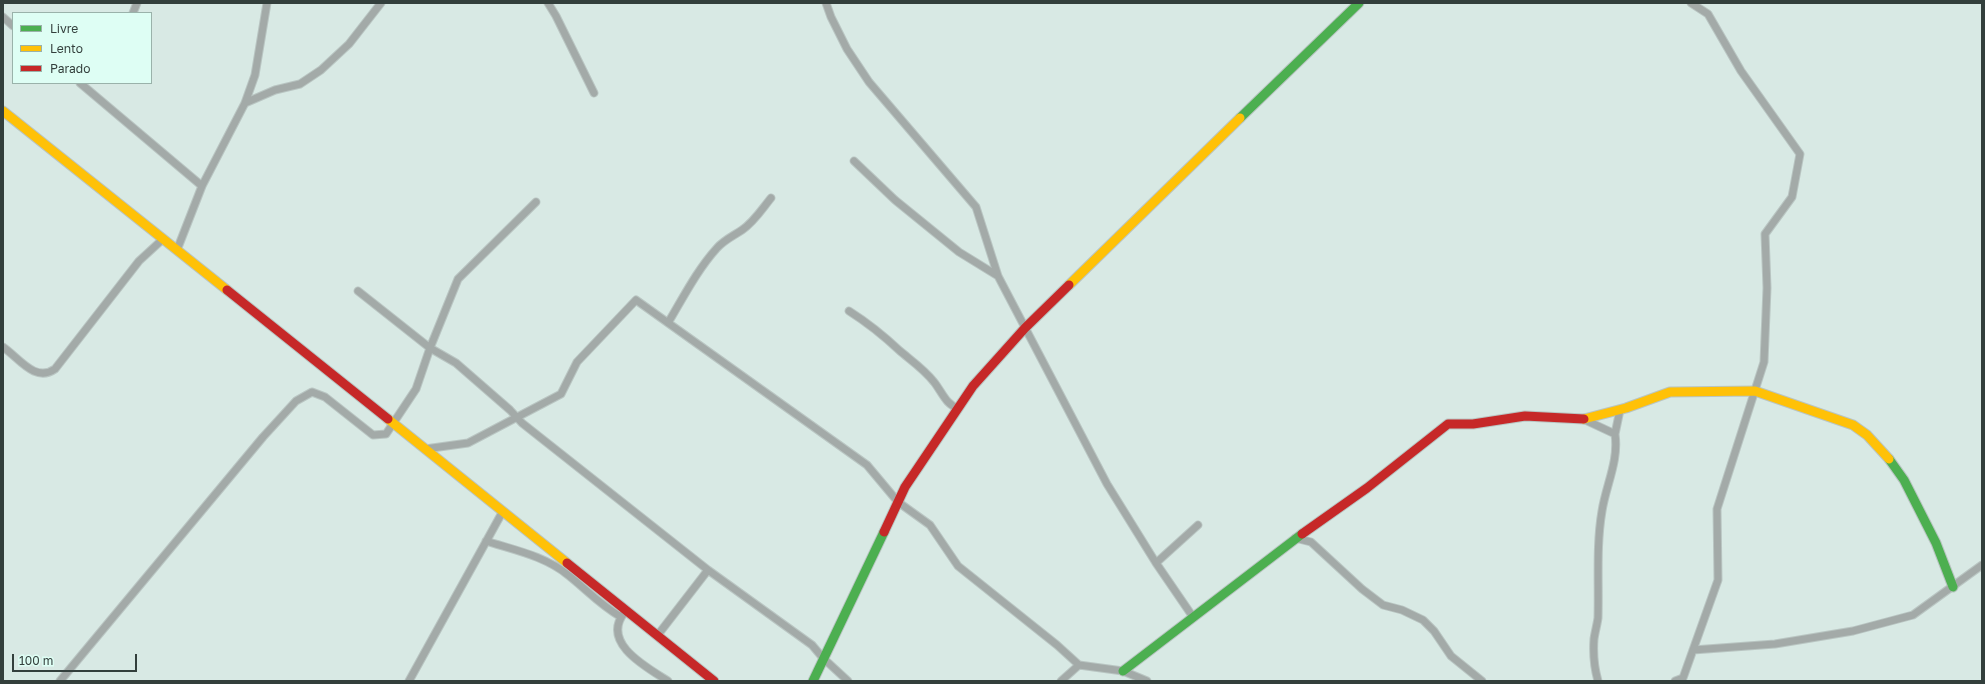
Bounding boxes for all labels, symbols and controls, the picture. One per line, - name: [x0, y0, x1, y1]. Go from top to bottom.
- legend: [12, 12, 152, 84]
- text: Livre: [50, 21, 78, 36]
- text: Lento: [50, 41, 83, 56]
- text: Parado: [50, 61, 90, 76]
- scale bar: [14, 646, 139, 672]
- text: 100 m: [19, 653, 53, 668]

